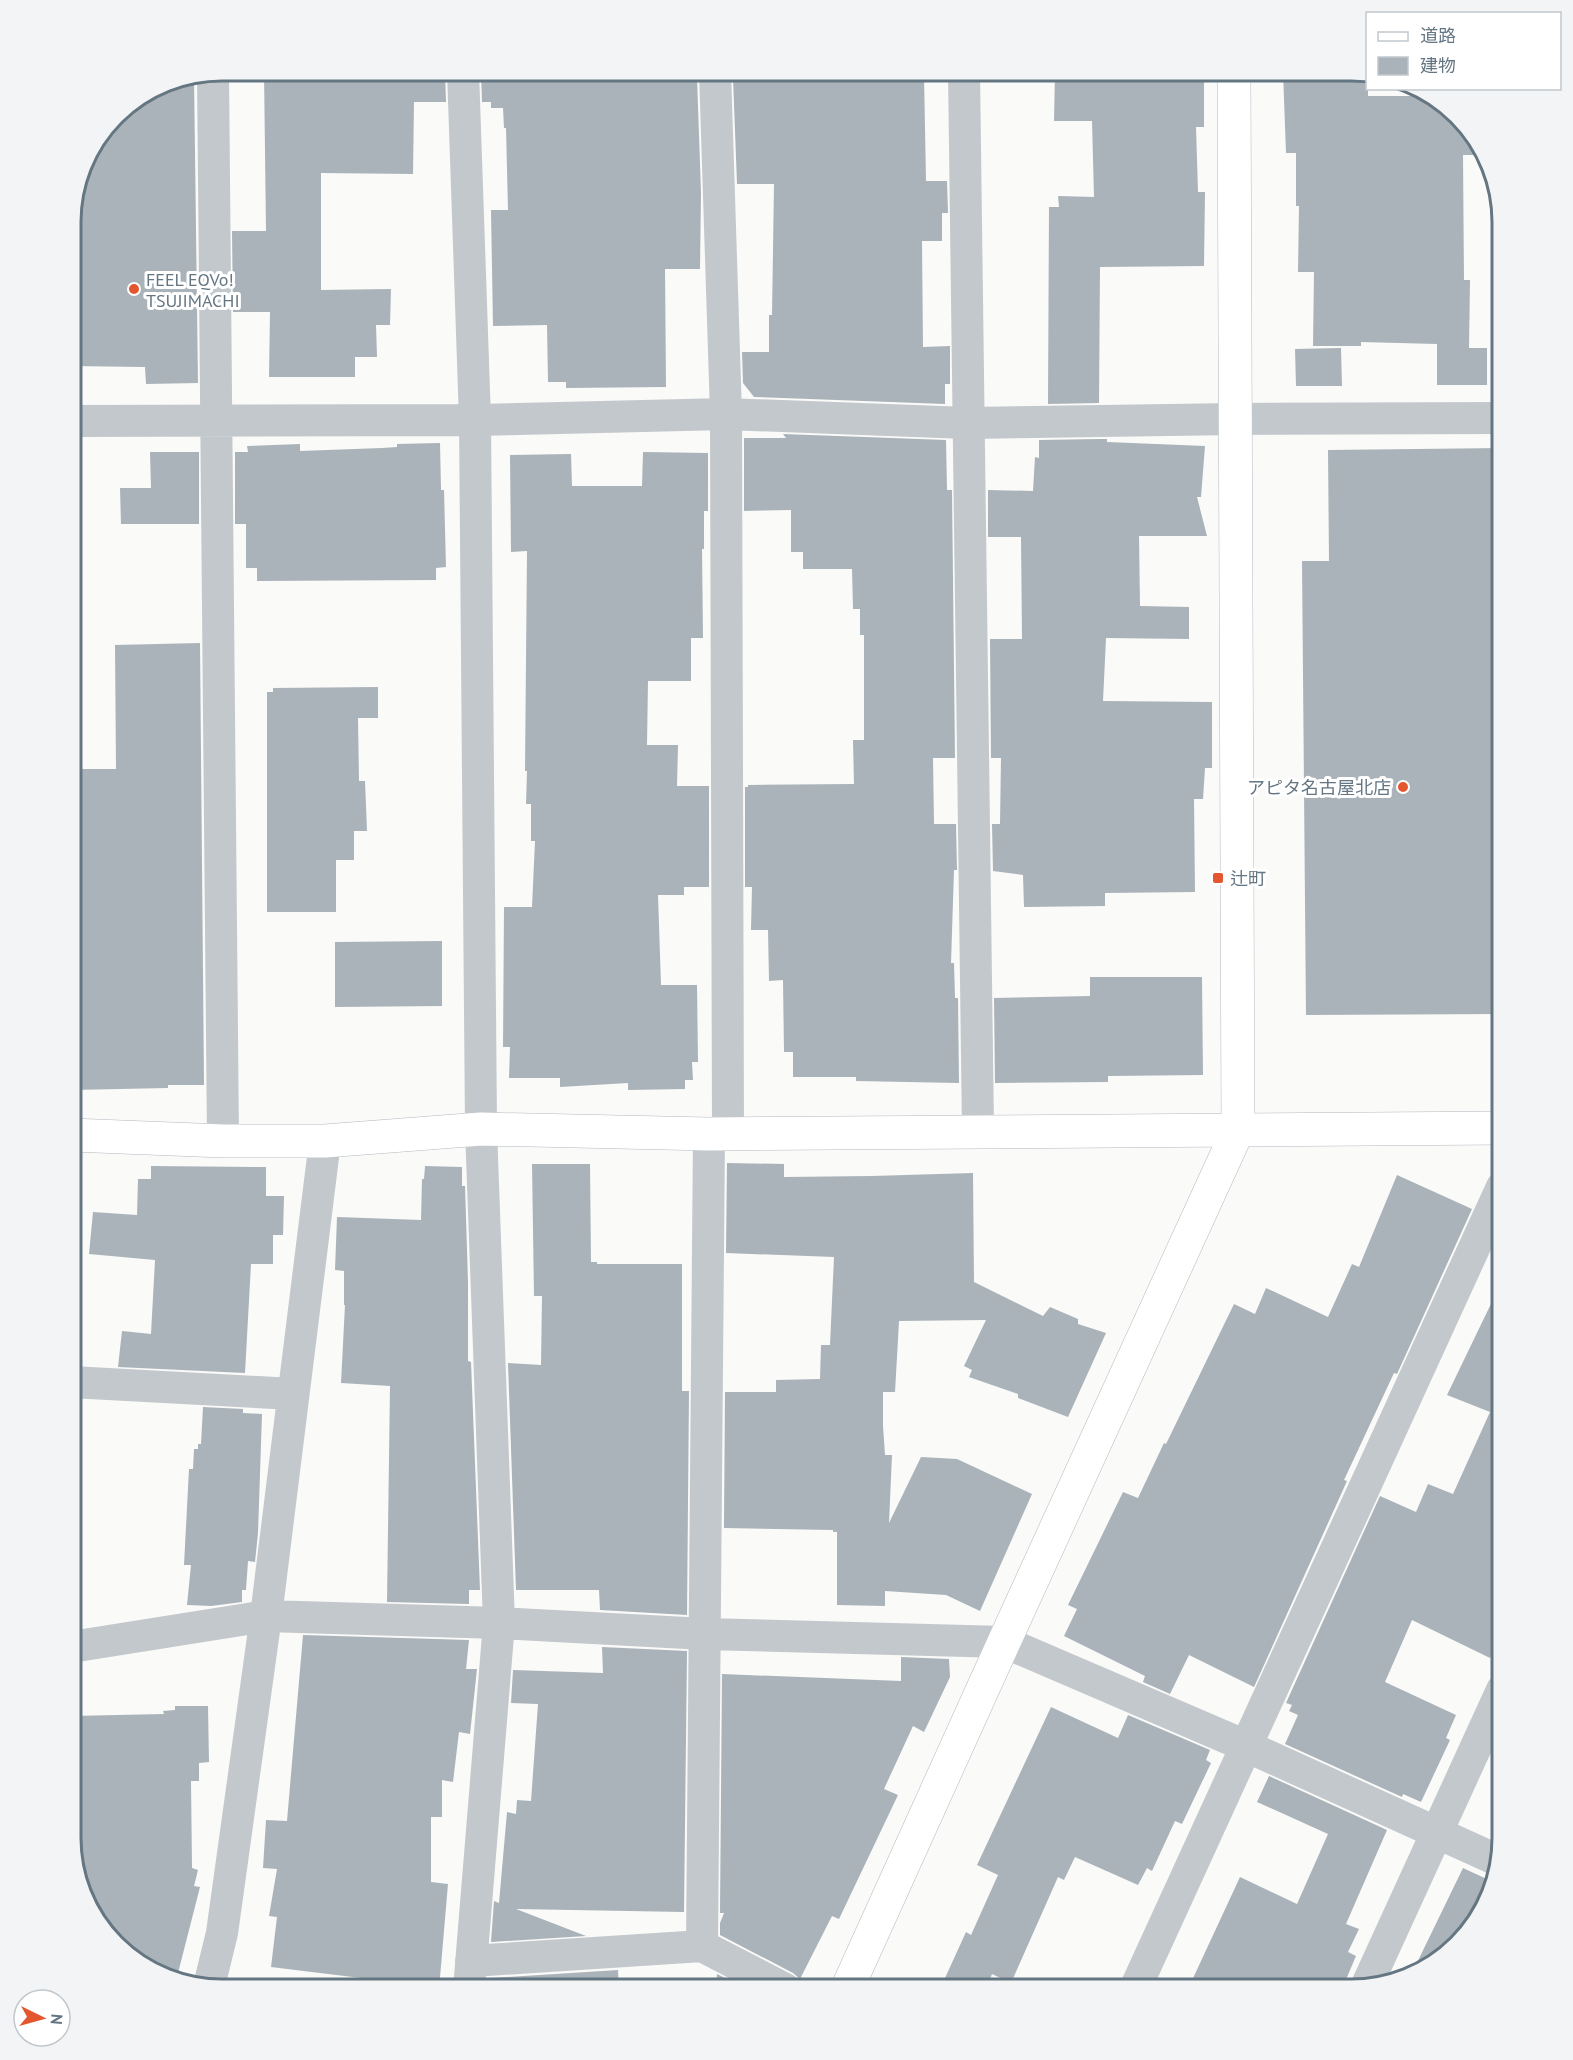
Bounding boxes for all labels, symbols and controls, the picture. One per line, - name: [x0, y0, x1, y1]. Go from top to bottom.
- legend: [1366, 12, 1561, 90]
- text: 道路: [1420, 24, 1456, 47]
- text: 建物: [1420, 54, 1456, 77]
- place label: FEEL EQVo! TSUJIMACHI: [146, 268, 240, 312]
- marker: FEEL EQVo! TSUJIMACHI: [127, 282, 141, 296]
- place label: アピタ名古屋北店: [1247, 776, 1391, 799]
- marker: アピタ名古屋北店: [1396, 780, 1410, 794]
- place label: 辻町: [1230, 867, 1266, 890]
- marker: 辻町: [1211, 871, 1225, 885]
- north arrow: [12, 1988, 72, 2048]
- text: N: [47, 2013, 67, 2025]

